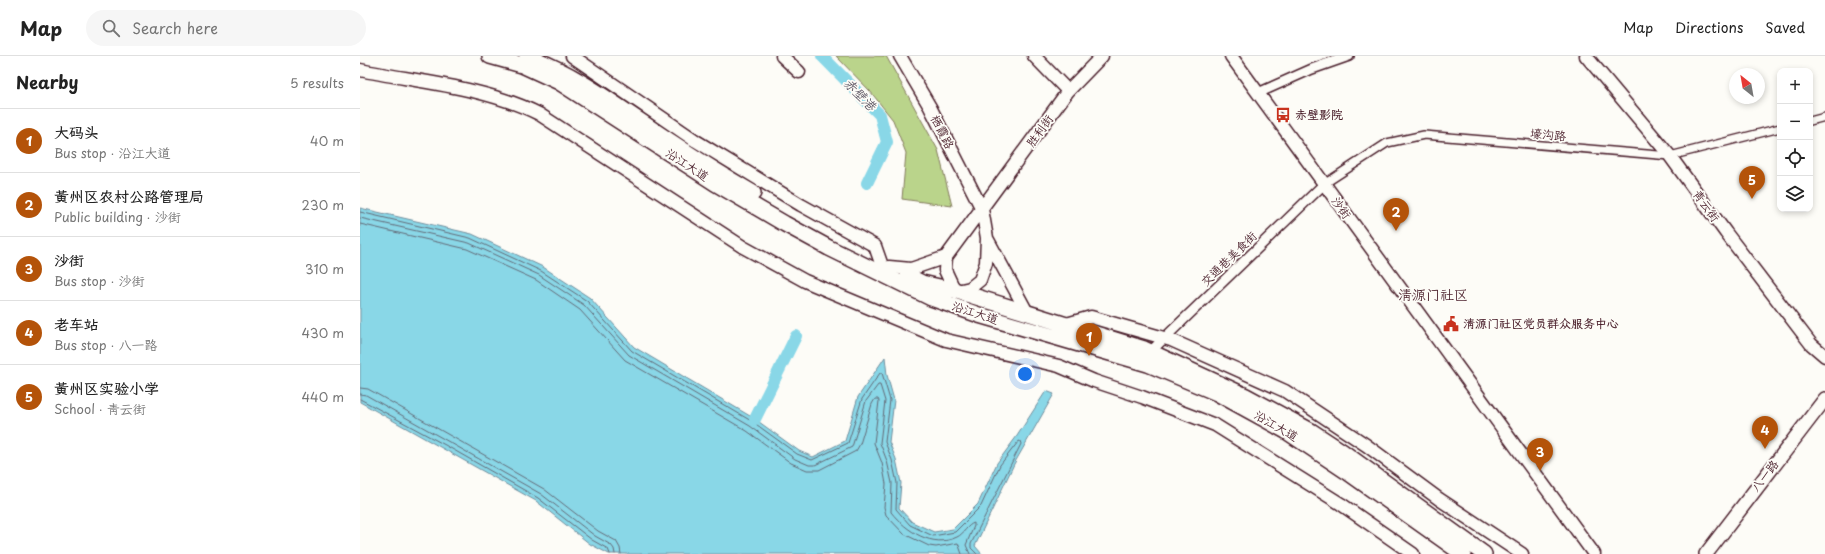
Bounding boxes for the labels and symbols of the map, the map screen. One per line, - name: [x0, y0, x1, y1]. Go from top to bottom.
- north arrow: [1729, 68, 1765, 104]
- water label: 赤壁港: [840, 73, 882, 116]
- place label: 赤壁影院: [1295, 105, 1343, 123]
- bus stop icon: 赤壁影院: [1274, 106, 1292, 124]
- street label: 栖霞路: [927, 111, 959, 152]
- street label: 胜利街: [1021, 111, 1057, 151]
- street label: 壕沟路: [1529, 123, 1567, 145]
- street label: 沿江大道: [663, 144, 713, 185]
- pin: 5: [1739, 166, 1765, 199]
- street label: 青云街: [1689, 186, 1725, 225]
- street label: 沙街: [1327, 192, 1356, 222]
- pin: 2: [1383, 198, 1409, 231]
- street label: 交通巷美食街: [1196, 227, 1260, 290]
- district label: 清源门社区: [1398, 284, 1468, 305]
- street label: 沿江大道: [950, 296, 1001, 328]
- place label: 清源门社区党员群众服务中心: [1463, 314, 1619, 332]
- public building icon: 清源门社区党员群众服务中心: [1442, 315, 1460, 333]
- pin: 1: [1076, 323, 1102, 356]
- your location: [1015, 364, 1035, 384]
- street label: 沿江大道: [1251, 405, 1302, 445]
- pin: 4: [1752, 416, 1778, 449]
- pin: 3: [1527, 438, 1553, 471]
- street label: 八一路: [1746, 456, 1782, 495]

